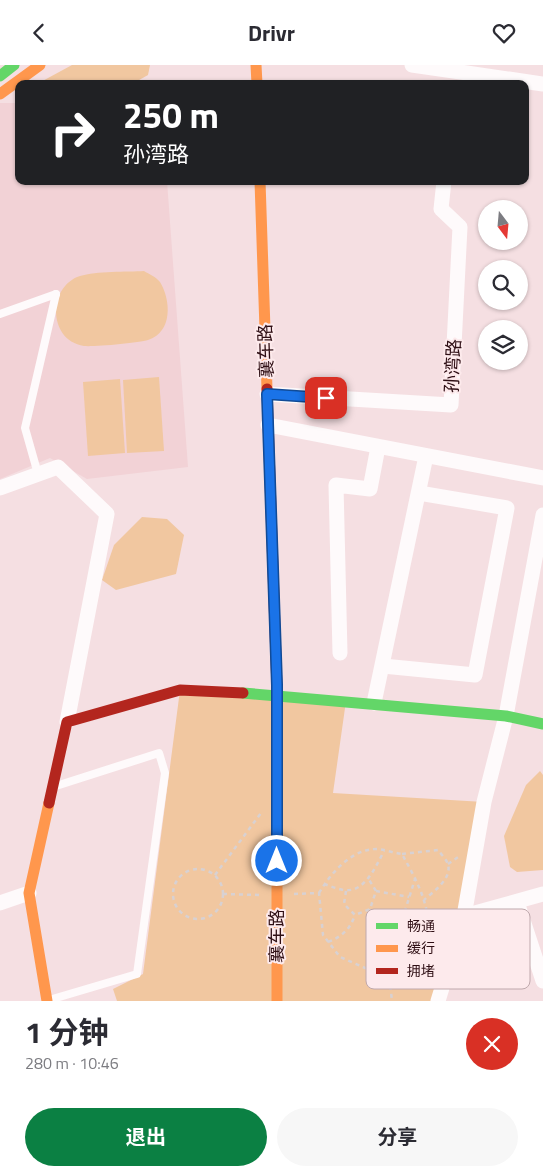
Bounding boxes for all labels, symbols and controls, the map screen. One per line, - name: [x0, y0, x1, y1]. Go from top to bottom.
- text: Drivr: [248, 16, 295, 50]
- icon: back: [25, 19, 53, 47]
- icon: heart: [490, 19, 518, 47]
- text: 250 m: [123, 88, 219, 142]
- icon: right: [40, 100, 105, 165]
- text: 孙湾路: [123, 137, 189, 171]
- north arrow: [478, 200, 528, 250]
- map controls: [478, 200, 528, 370]
- button: search: [478, 260, 528, 310]
- button: layers: [478, 320, 528, 370]
- street label: 襄车路: [251, 324, 280, 378]
- street label: 孙湾路: [438, 338, 467, 394]
- pin: [305, 377, 347, 419]
- icon: arrive: [312, 384, 340, 412]
- position arrow: [250, 834, 302, 886]
- street label: 襄车路: [263, 909, 290, 963]
- legend: [366, 909, 530, 989]
- text: 畅通: [407, 915, 435, 936]
- text: 缓行: [407, 937, 435, 958]
- text: 拥堵: [407, 960, 435, 981]
- text: 1 分钟: [25, 1009, 108, 1055]
- button: close: [466, 1018, 518, 1070]
- text: 280 m · 10:46: [25, 1051, 119, 1075]
- button: 退出: [25, 1108, 267, 1166]
- button: 分享: [277, 1108, 518, 1166]

